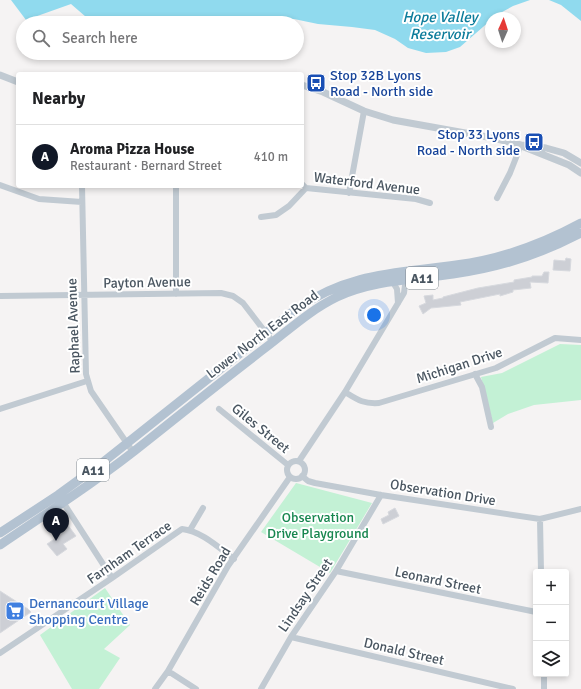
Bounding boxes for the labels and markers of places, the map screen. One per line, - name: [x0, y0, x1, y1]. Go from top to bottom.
- place label: Stop 32B Lyons Road - North side: [330, 67, 433, 100]
- bus stop icon: Stop 32B Lyons Road - North side: [305, 72, 327, 94]
- place label: Stop 33 Lyons Road - North side: [417, 126, 520, 159]
- bus stop icon: Stop 33 Lyons Road - North side: [523, 131, 545, 153]
- pin: A: [43, 508, 69, 541]
- place label: Dernancourt Village Shopping Centre: [29, 595, 149, 628]
- supermarket icon: Dernancourt Village Shopping Centre: [4, 600, 26, 622]

